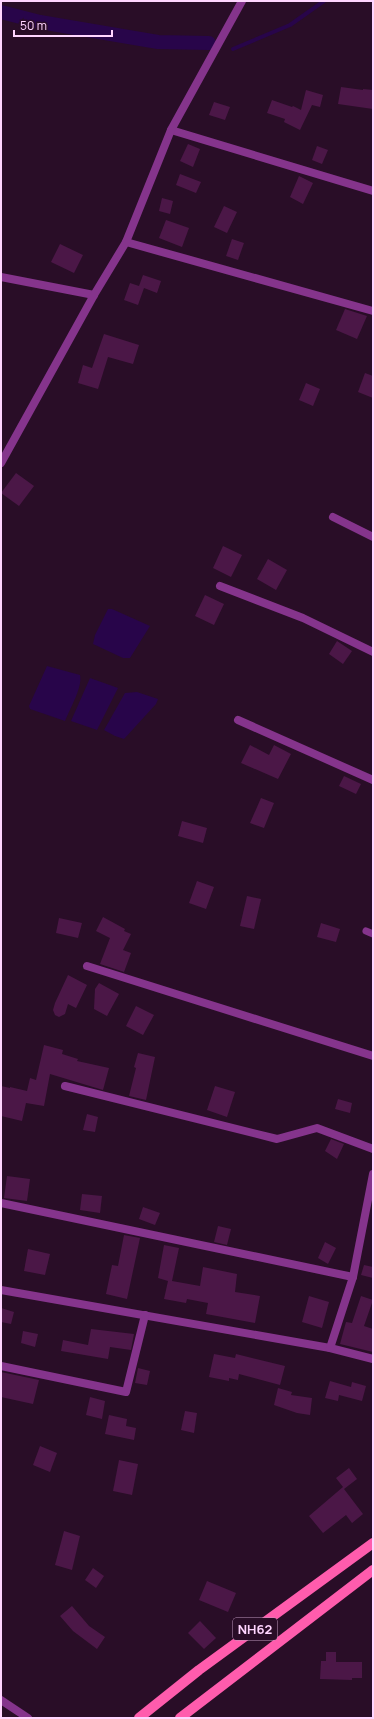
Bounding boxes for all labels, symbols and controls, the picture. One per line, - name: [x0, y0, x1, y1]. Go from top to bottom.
- scale bar: [14, 12, 112, 38]
- text: 50 m: [20, 17, 47, 34]
- road number: NH62: [233, 1618, 277, 1640]

